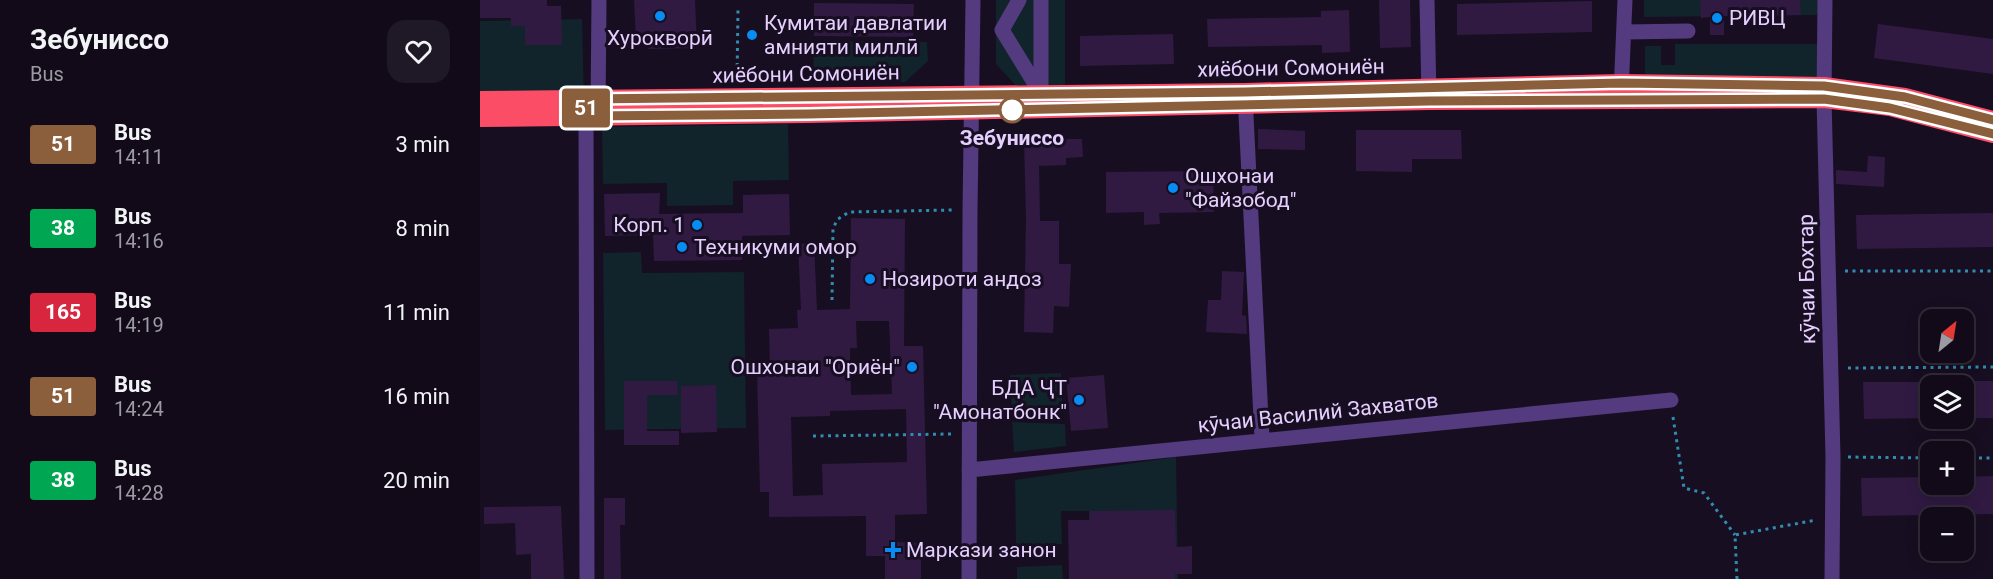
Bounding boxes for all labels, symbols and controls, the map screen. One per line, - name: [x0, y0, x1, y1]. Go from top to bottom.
- place label: РИВЦ: [1729, 6, 1786, 30]
- marker: Хурокворӣ: [653, 9, 667, 23]
- place label: Кумитаи давлатии амнияти миллӣ: [764, 11, 947, 59]
- marker: РИВЦ: [1710, 11, 1724, 25]
- button: heart: [387, 20, 450, 83]
- text: Зебуниссо: [30, 23, 169, 56]
- place label: Хурокворӣ: [607, 26, 713, 50]
- marker: Кумитаи давлатии амнияти миллӣ: [745, 28, 759, 42]
- street label: хиёбони Сомониён: [1197, 54, 1385, 82]
- street label: хиёбони Сомониён: [712, 60, 900, 88]
- text: Bus: [30, 62, 64, 86]
- line badge: 51: [559, 88, 613, 128]
- text: 51: [574, 96, 598, 120]
- marker: Зебуниссо: [999, 97, 1025, 123]
- text: Bus: [114, 120, 152, 145]
- place label: Зебуниссо: [960, 126, 1064, 150]
- text: 51: [51, 132, 75, 156]
- text: 3 min: [395, 132, 450, 157]
- text: 14:11: [114, 145, 164, 169]
- place label: Ошхонаи "Файзобод": [1185, 164, 1296, 212]
- marker: Ошхонаи "Файзобод": [1166, 181, 1180, 195]
- text: Bus: [114, 204, 152, 229]
- place label: Корп. 1: [613, 213, 685, 237]
- street label: кӯчаи Бохтар: [1794, 214, 1820, 344]
- text: 38: [51, 216, 75, 240]
- text: 8 min: [395, 216, 450, 241]
- marker: Корп. 1: [690, 218, 704, 232]
- text: 14:16: [114, 229, 164, 253]
- place label: Техникуми омор: [694, 235, 857, 259]
- marker: Техникуми омор: [675, 240, 689, 254]
- place label: Нозироти андоз: [882, 267, 1042, 291]
- marker: Нозироти андоз: [863, 272, 877, 286]
- text: Bus: [114, 288, 152, 313]
- text: 165: [45, 300, 81, 324]
- text: 11 min: [383, 300, 450, 325]
- north arrow: [1920, 309, 1974, 363]
- map controls: [1920, 309, 1974, 561]
- text: 14:19: [114, 313, 164, 337]
- place label: Ошхонаи "Ориён": [730, 355, 900, 379]
- marker: Ошхонаи "Ориён": [905, 360, 919, 374]
- text: Bus: [114, 372, 152, 397]
- button: layers: [1920, 375, 1974, 429]
- place label: БДА ҶТ "Амонатбонк": [933, 376, 1067, 424]
- text: 51: [51, 384, 75, 408]
- text: 16 min: [383, 384, 450, 409]
- street label: кӯчаи Василий Захватов: [1196, 388, 1440, 438]
- marker: БДА ҶТ "Амонатбонк": [1072, 393, 1086, 407]
- text: 14:24: [114, 397, 164, 421]
- button: +: [1920, 441, 1974, 495]
- text: Bus: [114, 456, 152, 481]
- text: 38: [51, 468, 75, 492]
- text: 20 min: [383, 468, 450, 493]
- text: 14:28: [114, 481, 164, 505]
- button: −: [1920, 507, 1974, 561]
- place label: Маркази занон: [906, 538, 1057, 562]
- marker: Маркази занон: [884, 541, 902, 559]

